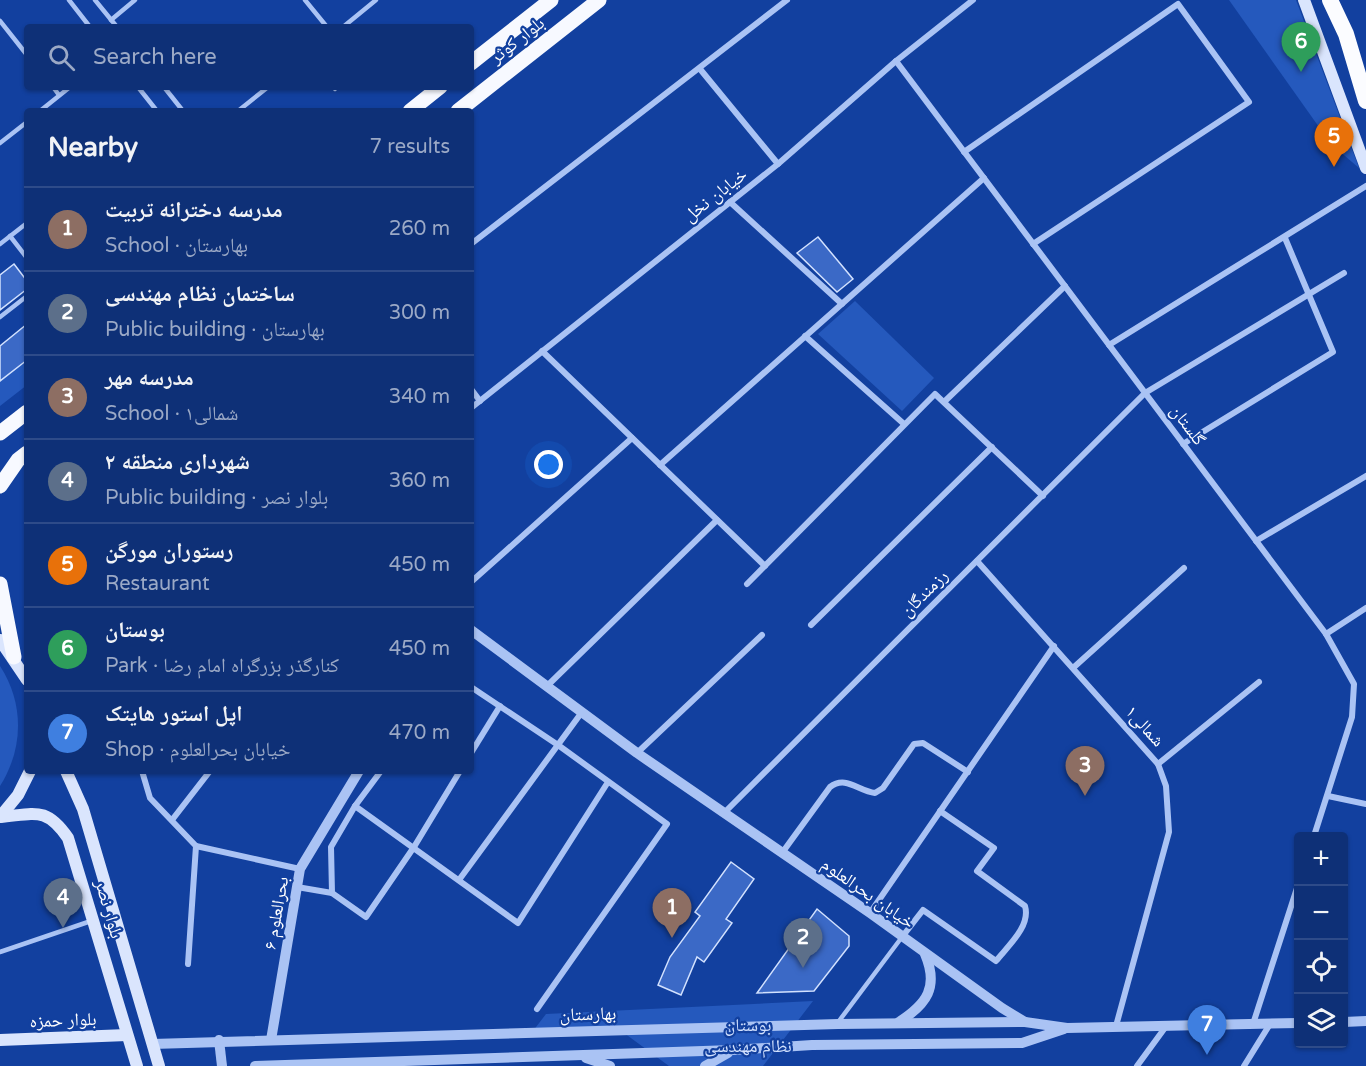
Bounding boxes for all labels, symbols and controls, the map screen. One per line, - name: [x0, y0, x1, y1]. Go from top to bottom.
- street label: بلوار کوثر: [485, 12, 549, 69]
- pin: 6: [1282, 22, 1320, 72]
- search box: [24, 24, 474, 90]
- icon: search: [45, 41, 78, 74]
- text: Search here: [93, 44, 217, 70]
- pin: 5: [1314, 118, 1354, 167]
- text: Nearby: [48, 132, 138, 163]
- text: 7 results: [370, 135, 450, 159]
- street label: خیابان نخل: [679, 163, 751, 227]
- text: مدرسه دخترانه تربیت: [105, 197, 283, 223]
- text: 1: [61, 217, 74, 241]
- text: 260 m: [389, 217, 450, 241]
- text: School · بهارستان: [105, 234, 248, 258]
- text: ساختمان نظام مهندسی: [105, 281, 295, 307]
- text: 2: [61, 301, 74, 325]
- text: 300 m: [389, 301, 450, 325]
- text: Public building · بهارستان: [105, 318, 325, 342]
- text: مدرسه مهر: [105, 365, 194, 391]
- text: 3: [61, 385, 74, 409]
- text: 340 m: [389, 385, 450, 409]
- street label: گلستان: [1166, 400, 1211, 450]
- text: School · شمالی۱: [105, 402, 239, 426]
- text: شهرداری منطقه ۲: [105, 449, 250, 475]
- your location: [534, 450, 563, 479]
- text: 4: [61, 469, 74, 493]
- text: 360 m: [389, 469, 450, 493]
- text: Public building · بلوار نصر: [105, 486, 328, 510]
- text: رستوران مورگن: [105, 538, 233, 564]
- text: 5: [61, 553, 74, 577]
- text: 450 m: [389, 553, 450, 577]
- street label: رزمندگان: [896, 565, 952, 621]
- text: Restaurant: [105, 572, 210, 596]
- text: بوستان: [105, 617, 165, 643]
- text: 6: [61, 637, 74, 661]
- text: 450 m: [389, 637, 450, 661]
- text: Park · کنارگذر بزرگراه امام رضا: [105, 654, 339, 678]
- text: اپل استور هایتک: [105, 701, 242, 727]
- street label: شمالی۱: [1121, 701, 1169, 751]
- text: 7: [61, 721, 74, 745]
- text: 470 m: [389, 721, 450, 745]
- text: Shop · خیابان بحرالعلوم: [105, 738, 290, 762]
- pin: 3: [1066, 746, 1104, 796]
- map controls: [1294, 832, 1348, 1048]
- button: +: [1294, 832, 1348, 886]
- street label: خیابان بحرالعلوم: [817, 853, 919, 934]
- street label: بحرالعلوم ۶: [259, 875, 294, 952]
- street label: بلوار نصر: [90, 876, 128, 941]
- pin: 4: [44, 878, 82, 928]
- button: −: [1294, 886, 1348, 940]
- pin: 1: [652, 888, 692, 938]
- pin: 2: [784, 918, 822, 968]
- button: locate: [1294, 940, 1348, 994]
- button: layers: [1294, 994, 1348, 1048]
- street label: بهارستان: [559, 1002, 617, 1026]
- pin: 7: [1188, 1006, 1226, 1055]
- street label: بلوار حمزه: [29, 1008, 97, 1032]
- park label: بوستان نظام مهندسی: [704, 1014, 792, 1058]

